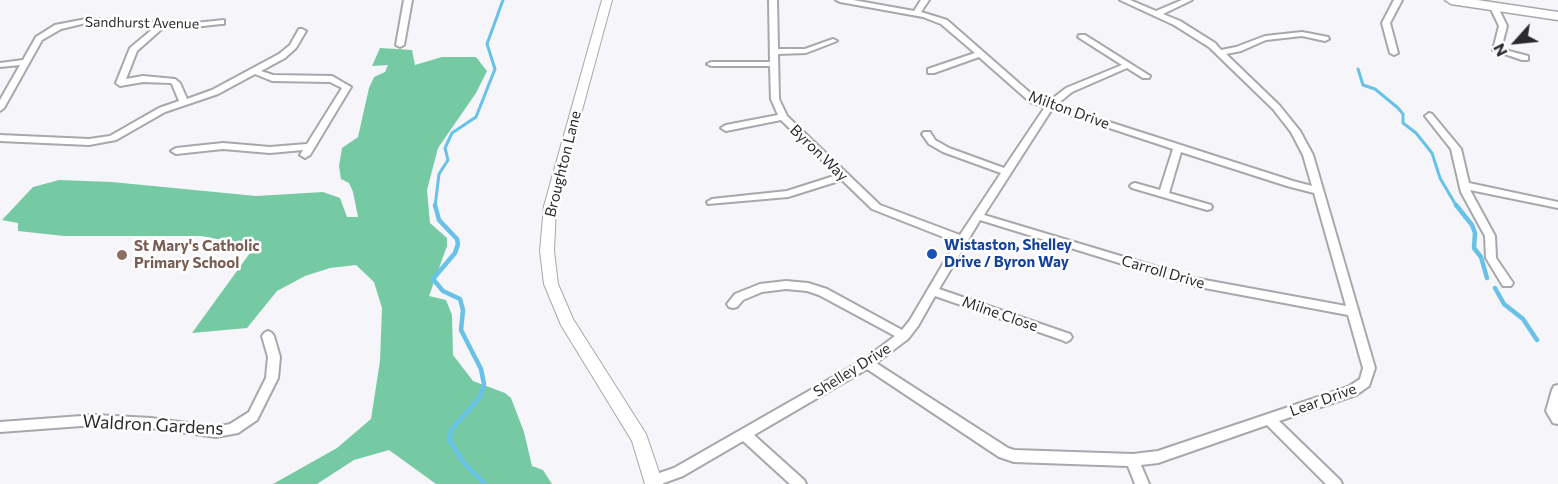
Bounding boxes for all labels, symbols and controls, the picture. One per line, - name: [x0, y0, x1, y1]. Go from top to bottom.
- north arrow: [1486, 12, 1546, 72]
- street label: Sandhurst Avenue: [85, 14, 199, 32]
- text: N: [1488, 41, 1511, 60]
- street label: Milton Drive: [1026, 87, 1112, 133]
- street label: Broughton Lane: [541, 109, 585, 219]
- street label: Byron Way: [786, 121, 852, 185]
- place label: Wistaston, Shelley Drive / Byron Way: [944, 236, 1072, 271]
- place label: St Mary's Catholic Primary School: [134, 237, 260, 272]
- marker: Wistaston, Shelley Drive / Byron Way: [925, 247, 939, 261]
- marker: St Mary's Catholic Primary School: [115, 248, 129, 262]
- street label: Carroll Drive: [1119, 252, 1207, 292]
- street label: Milne Close: [960, 293, 1040, 335]
- street label: Shelley Drive: [810, 339, 894, 401]
- street label: Lear Drive: [1287, 380, 1359, 420]
- street label: Waldron Gardens: [82, 411, 224, 439]

